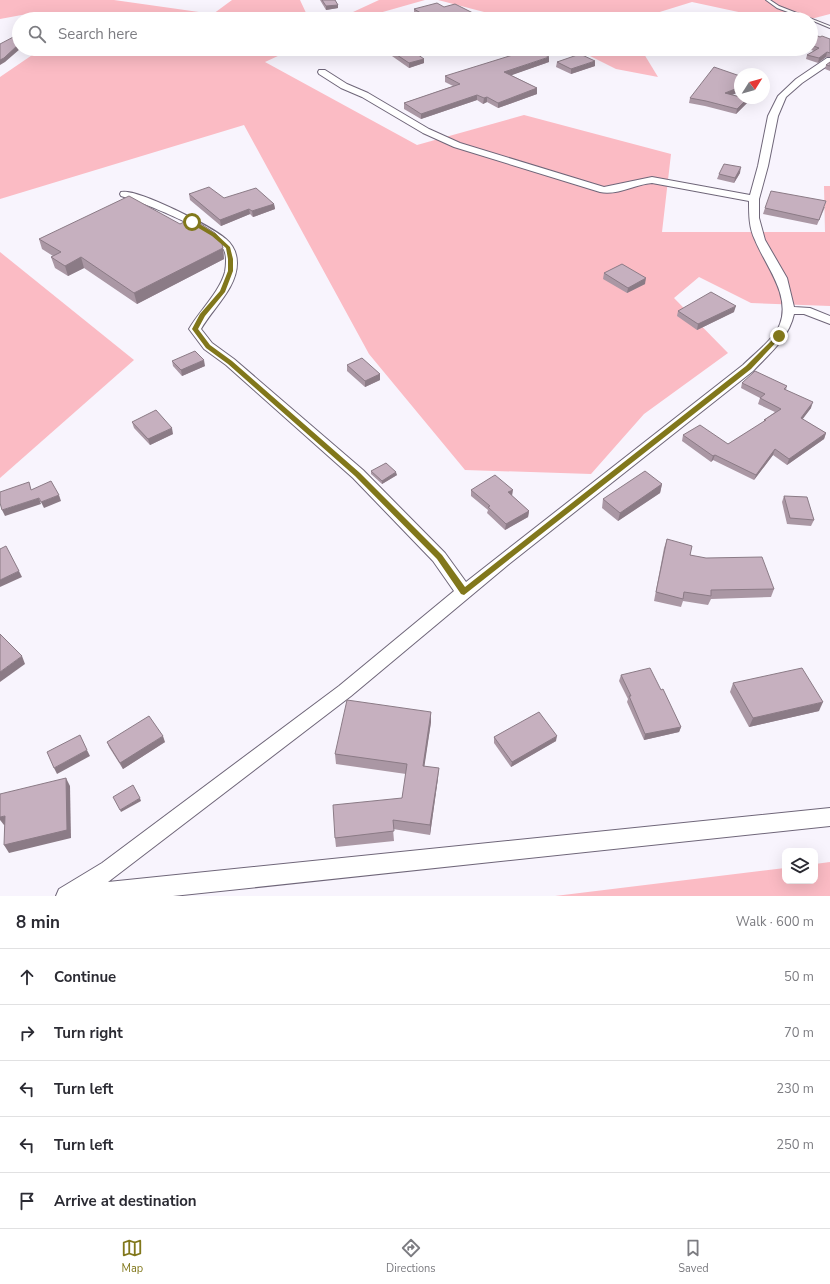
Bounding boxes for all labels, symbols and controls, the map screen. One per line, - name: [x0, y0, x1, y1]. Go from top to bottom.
- search box: [12, 12, 818, 56]
- icon: search: [26, 23, 48, 45]
- text: Search here: [58, 24, 138, 44]
- north arrow: [734, 68, 770, 104]
- route start: [183, 213, 201, 231]
- route end: [770, 327, 788, 345]
- map controls: [782, 848, 818, 884]
- button: layers: [782, 848, 818, 884]
- text: 8 min: [16, 911, 60, 934]
- text: Walk · 600 m: [736, 913, 814, 931]
- icon: ahead: [16, 966, 38, 988]
- text: Continue: [54, 967, 116, 987]
- text: 50 m: [784, 968, 814, 986]
- icon: right: [16, 1022, 38, 1044]
- text: Turn right: [54, 1023, 123, 1043]
- text: 70 m: [784, 1024, 814, 1042]
- icon: left: [16, 1078, 38, 1100]
- text: Turn left: [54, 1079, 113, 1099]
- text: 230 m: [776, 1080, 814, 1098]
- icon: left: [16, 1134, 38, 1156]
- text: Turn left: [54, 1135, 113, 1155]
- text: 250 m: [776, 1136, 814, 1154]
- icon: arrive: [16, 1190, 38, 1212]
- text: Arrive at destination: [54, 1191, 197, 1211]
- tab: Map: [121, 1237, 143, 1276]
- tab: Directions: [386, 1237, 436, 1276]
- tab: Saved: [678, 1237, 709, 1276]

